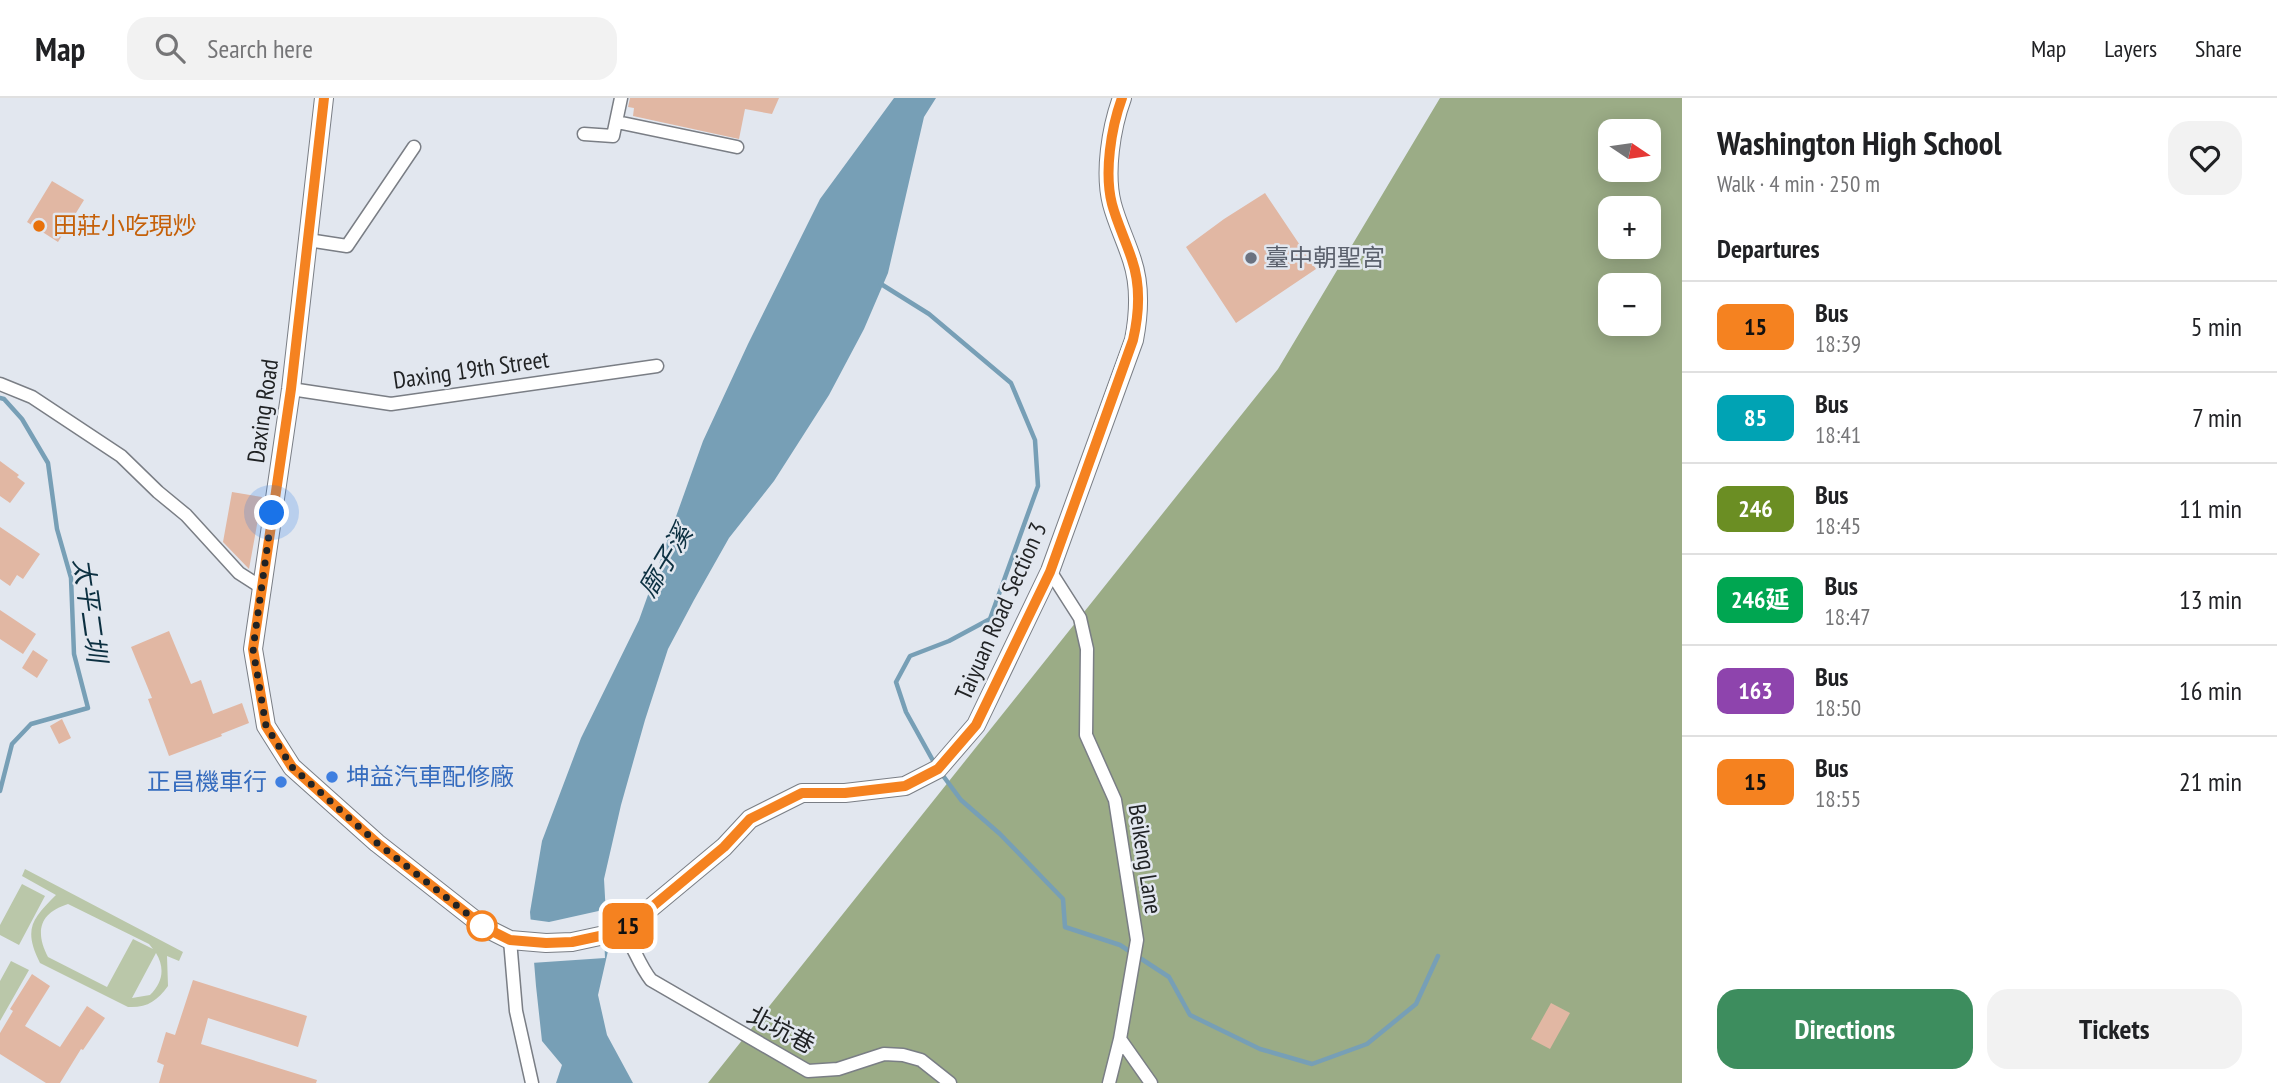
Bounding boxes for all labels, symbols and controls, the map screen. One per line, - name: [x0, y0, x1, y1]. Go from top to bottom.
- search box: [127, 17, 617, 80]
- text: Map: [35, 27, 85, 70]
- icon: search: [151, 29, 189, 67]
- text: Search here: [207, 32, 313, 65]
- text: Map: [2031, 33, 2066, 64]
- text: Layers: [2104, 33, 2157, 64]
- text: Share: [2195, 33, 2242, 64]
- north arrow: [1598, 119, 1661, 182]
- map controls: [1598, 119, 1661, 336]
- text: Washington High School: [1717, 121, 2002, 164]
- button: heart: [2168, 121, 2242, 195]
- text: Walk · 4 min · 250 m: [1717, 169, 1880, 198]
- button: +: [1598, 196, 1661, 259]
- place label: 田莊小吃現炒: [53, 210, 197, 241]
- marker: 田莊小吃現炒: [31, 218, 47, 234]
- text: Departures: [1717, 232, 1820, 265]
- place label: 臺中朝聖宮: [1265, 242, 1385, 273]
- marker: 臺中朝聖宮: [1243, 250, 1259, 266]
- button: −: [1598, 273, 1661, 336]
- text: Bus: [1815, 296, 1848, 329]
- text: 5 min: [2191, 310, 2242, 343]
- text: 15: [1744, 311, 1767, 342]
- text: 18:39: [1815, 329, 1861, 358]
- street label: Daxing 19th Street: [391, 343, 551, 396]
- street label: Daxing Road: [240, 357, 285, 465]
- text: Bus: [1815, 387, 1848, 420]
- text: 7 min: [2192, 401, 2242, 434]
- text: 85: [1744, 402, 1767, 433]
- text: 18:41: [1815, 420, 1861, 449]
- text: Bus: [1815, 478, 1848, 511]
- text: 11 min: [2179, 492, 2242, 525]
- text: 246: [1738, 493, 1773, 524]
- your location: [254, 495, 289, 530]
- text: 18:45: [1815, 511, 1861, 540]
- water label: 廍子溪: [630, 515, 701, 603]
- street label: Taiyuan Road Section 3: [947, 517, 1054, 704]
- water label: 太平二圳: [67, 556, 115, 668]
- text: Bus: [1824, 569, 1858, 602]
- text: 13 min: [2179, 583, 2242, 616]
- text: 246延: [1731, 584, 1789, 615]
- text: 18:47: [1824, 602, 1871, 631]
- text: Bus: [1815, 660, 1848, 693]
- text: 16 min: [2179, 674, 2242, 707]
- text: 163: [1738, 675, 1773, 706]
- text: 18:50: [1815, 693, 1861, 722]
- text: Bus: [1815, 751, 1848, 784]
- place label: 坤益汽車配修廠: [346, 761, 514, 792]
- text: 21 min: [2179, 765, 2242, 798]
- place label: 正昌機車行: [147, 766, 267, 797]
- text: 15: [1744, 766, 1767, 797]
- marker: 坤益汽車配修廠: [324, 769, 340, 785]
- marker: 正昌機車行: [273, 774, 289, 790]
- text: 18:55: [1815, 784, 1861, 813]
- street label: Beikeng Lane: [1121, 802, 1169, 916]
- line badge: 15: [596, 903, 660, 949]
- text: 15: [617, 910, 639, 941]
- unlabelled marker: [467, 911, 497, 941]
- button: Directions: [1717, 989, 1973, 1069]
- button: Tickets: [1987, 989, 2242, 1069]
- street label: 北坑巷: [742, 999, 820, 1060]

